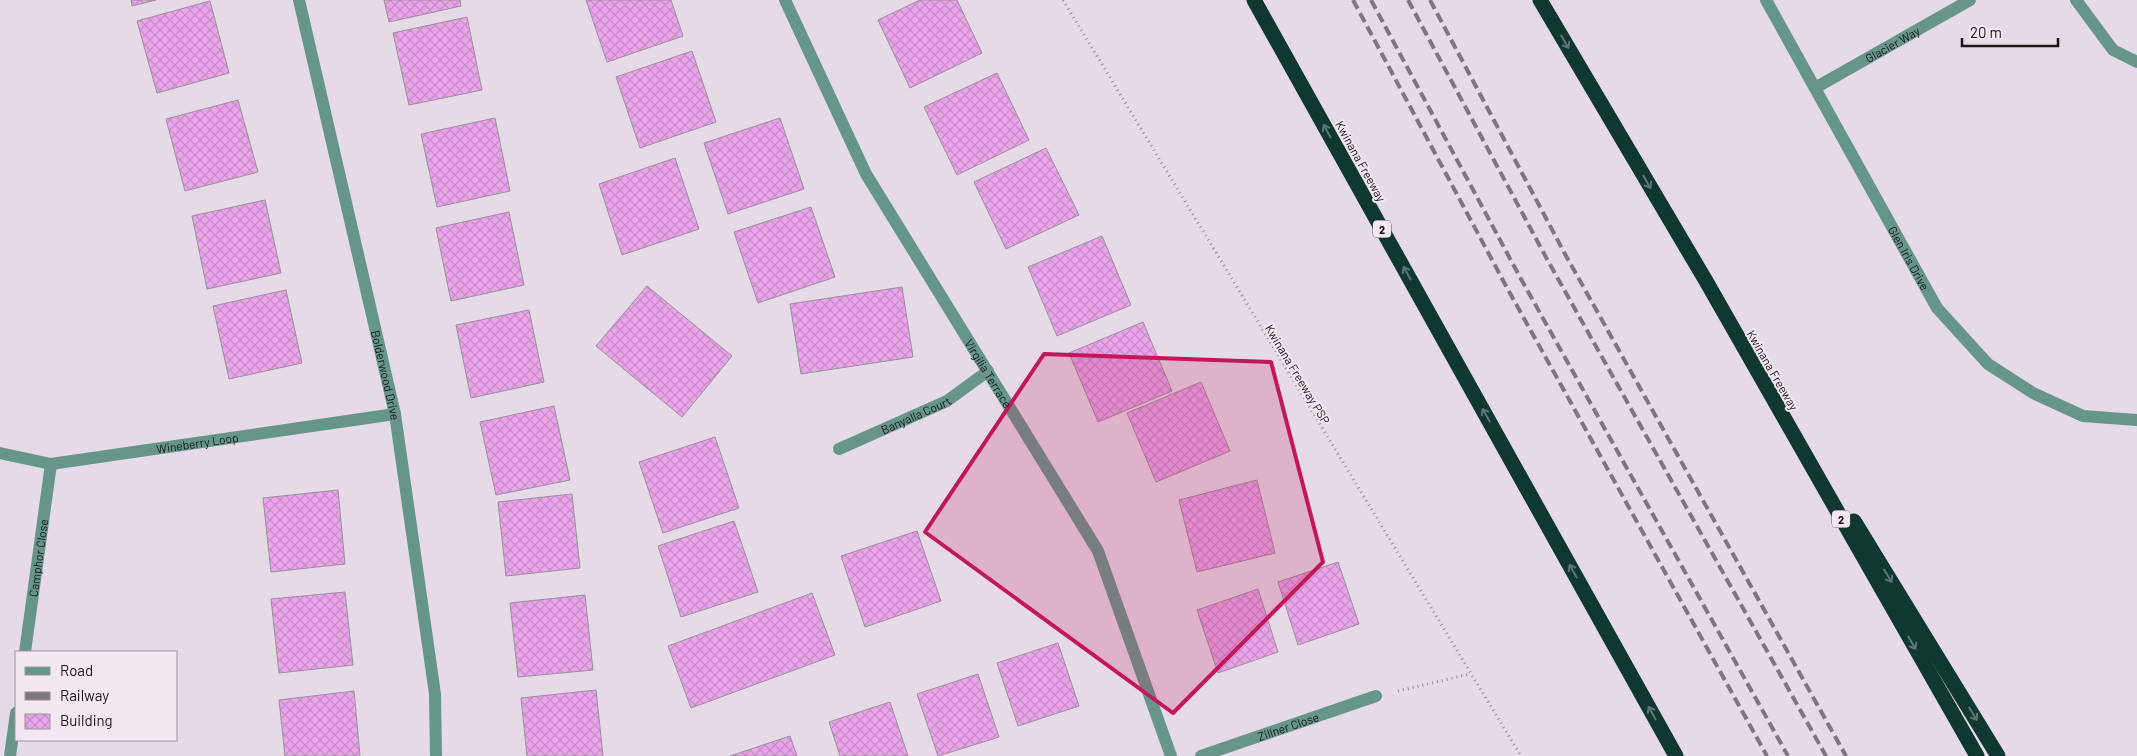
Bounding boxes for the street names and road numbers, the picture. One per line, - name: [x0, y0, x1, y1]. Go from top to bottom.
- street label: Glacier Way: [1863, 23, 1922, 65]
- street label: Kwinana Freeway: [1333, 118, 1389, 204]
- road number: 2: [1373, 220, 1391, 238]
- street label: Glen Iris Drive: [1886, 224, 1933, 292]
- street label: Kwinana Freeway PSP: [1263, 322, 1333, 426]
- street label: Kwinana Freeway: [1744, 327, 1802, 413]
- street label: Bolderwood Drive: [369, 329, 403, 421]
- street label: Virgilia Terrace: [962, 336, 1015, 410]
- street label: Banyalla Court: [879, 393, 954, 436]
- street label: Wineberry Loop: [155, 430, 239, 456]
- road number: 2: [1832, 510, 1850, 528]
- street label: Camphor Close: [26, 518, 50, 598]
- street label: Zillner Close: [1256, 709, 1320, 743]

